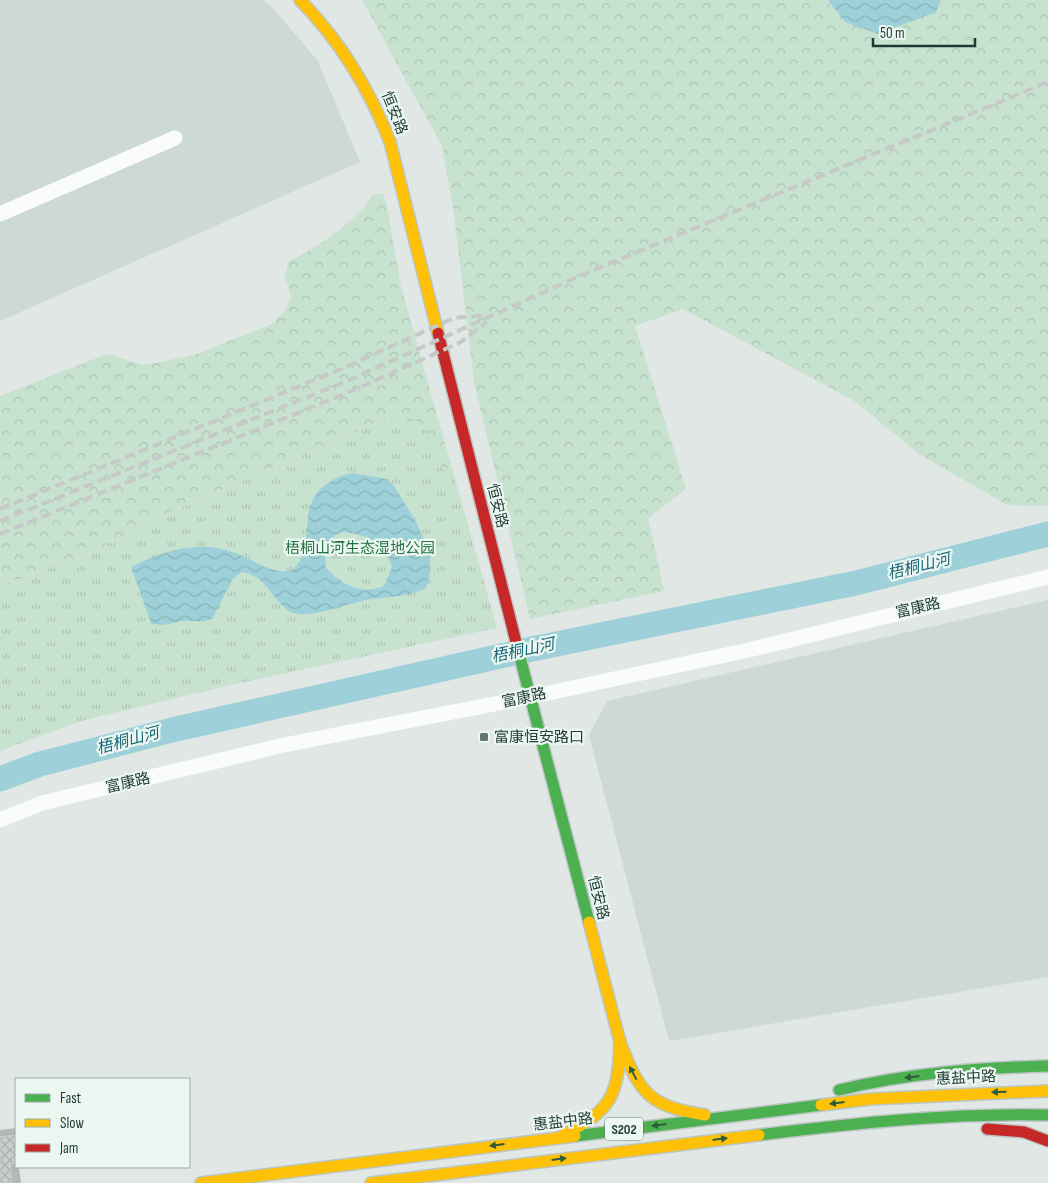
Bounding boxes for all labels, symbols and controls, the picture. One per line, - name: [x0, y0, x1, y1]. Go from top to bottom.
- scale bar: [873, 15, 976, 47]
- text: 50 m: [880, 24, 905, 43]
- street label: 恒安路: [377, 89, 411, 137]
- street label: 恒安路: [482, 482, 512, 530]
- park label: 梧桐山河生态湿地公园: [285, 539, 435, 558]
- water label: 梧桐山河: [886, 549, 955, 584]
- street label: 富康路: [894, 594, 942, 622]
- water label: 梧桐山河: [490, 634, 559, 667]
- street label: 富康路: [500, 684, 548, 712]
- water label: 梧桐山河: [95, 723, 164, 758]
- place label: 富康恒安路口: [494, 728, 584, 747]
- marker: 富康恒安路口: [478, 731, 490, 743]
- street label: 富康路: [104, 769, 152, 797]
- street label: 恒安路: [583, 874, 613, 922]
- one-way arrow: [629, 1066, 637, 1080]
- street label: 惠盐中路: [936, 1067, 996, 1089]
- one-way arrow: [904, 1073, 920, 1081]
- legend: [15, 1078, 190, 1168]
- one-way arrow: [991, 1088, 1007, 1096]
- text: Fast: [60, 1089, 82, 1108]
- one-way arrow: [829, 1099, 845, 1107]
- street label: 惠盐中路: [532, 1109, 594, 1135]
- text: Slow: [60, 1114, 84, 1133]
- road number: S202: [605, 1118, 643, 1140]
- one-way arrow: [650, 1121, 666, 1129]
- one-way arrow: [712, 1135, 728, 1143]
- text: Jam: [59, 1139, 78, 1158]
- one-way arrow: [489, 1141, 505, 1149]
- one-way arrow: [551, 1155, 567, 1163]

